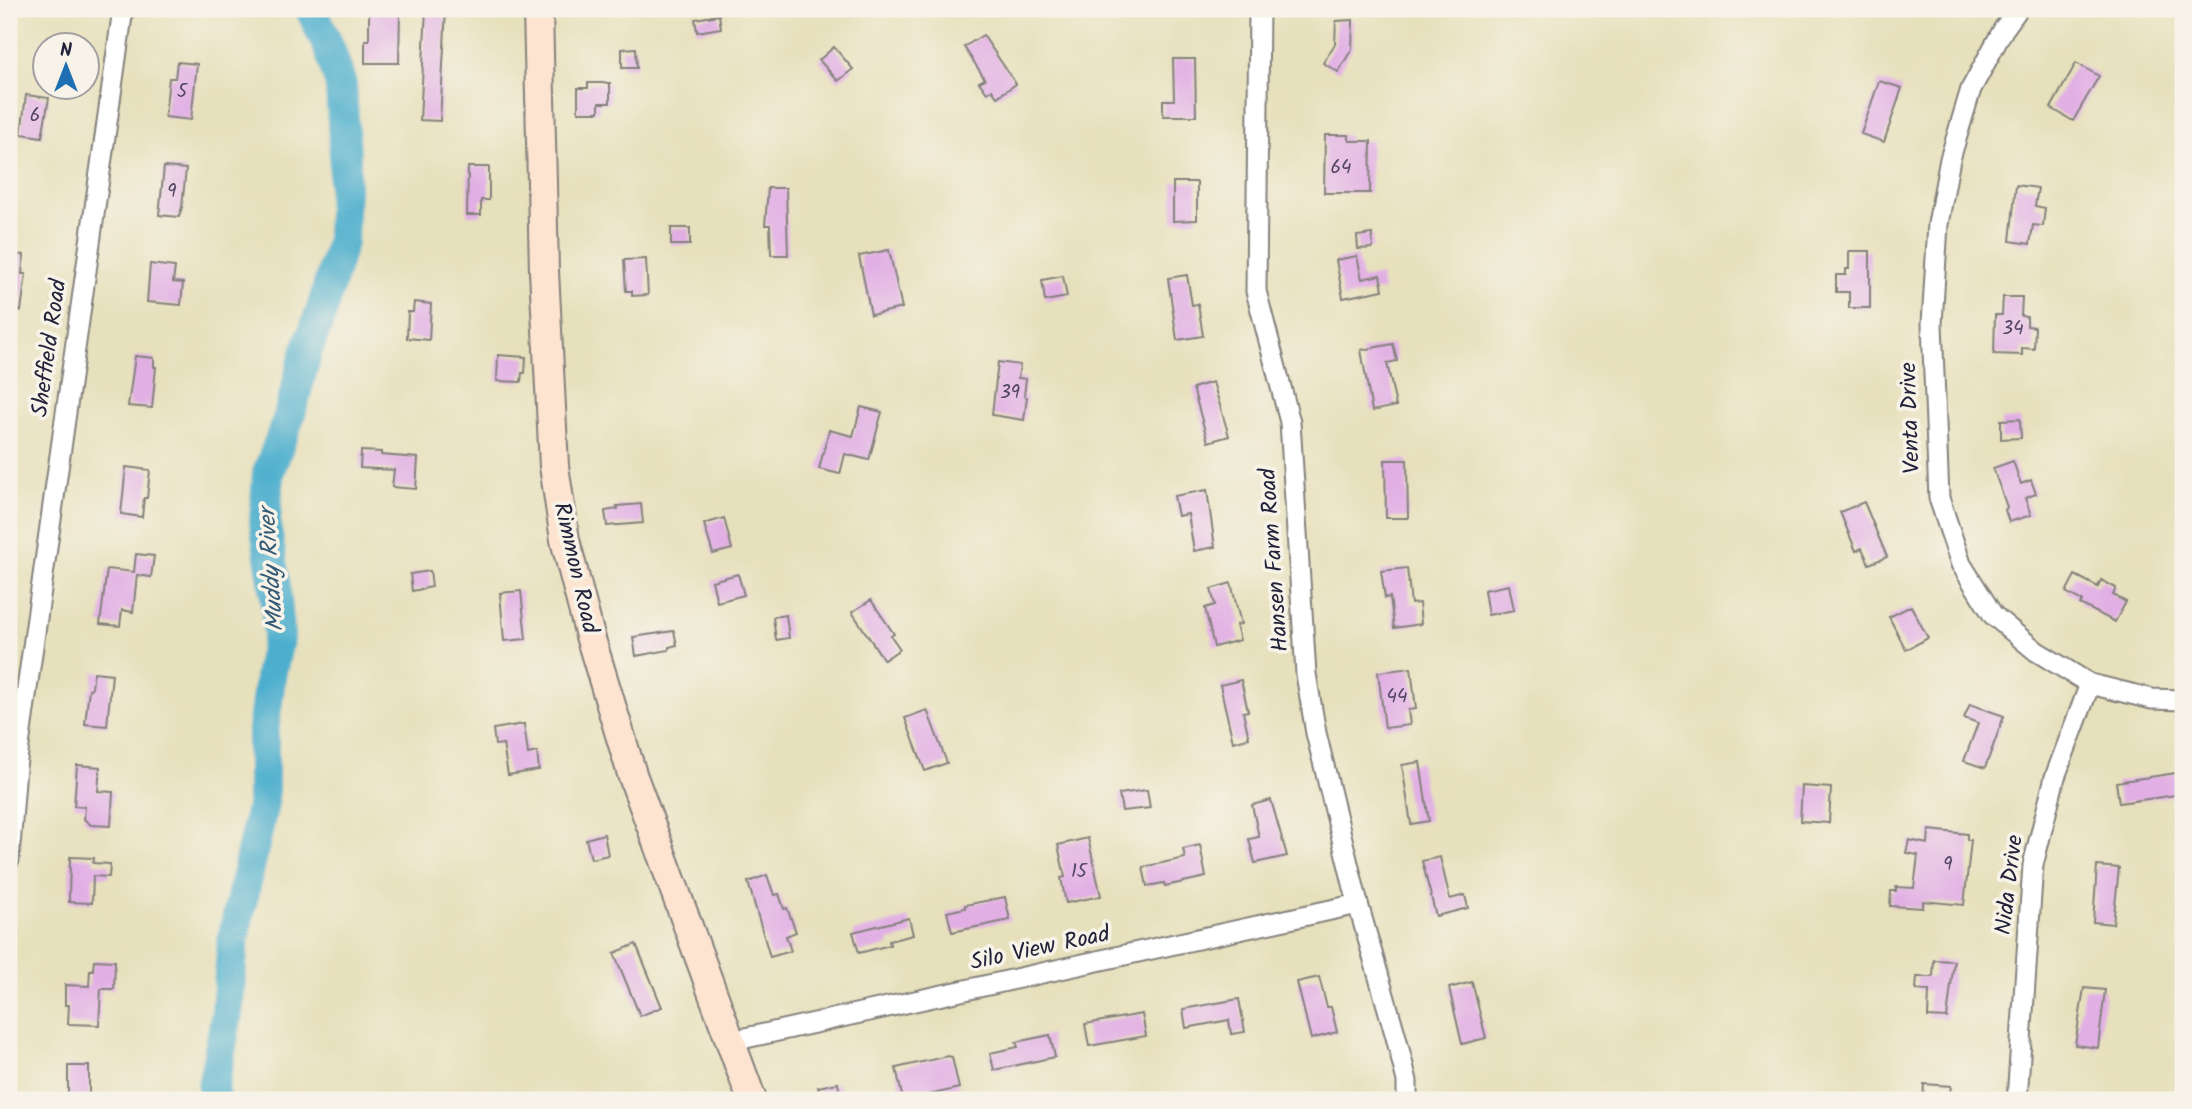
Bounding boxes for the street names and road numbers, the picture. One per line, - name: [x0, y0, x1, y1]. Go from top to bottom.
- street label: Sheffield Road: [23, 276, 78, 419]
- street label: Venta Drive: [1891, 362, 1931, 474]
- street label: Hansen Farm Road: [1251, 466, 1299, 653]
- street label: Rimmon Road: [542, 499, 608, 638]
- street label: Nida Drive: [1986, 833, 2034, 937]
- street label: Silo View Road: [967, 917, 1114, 981]

